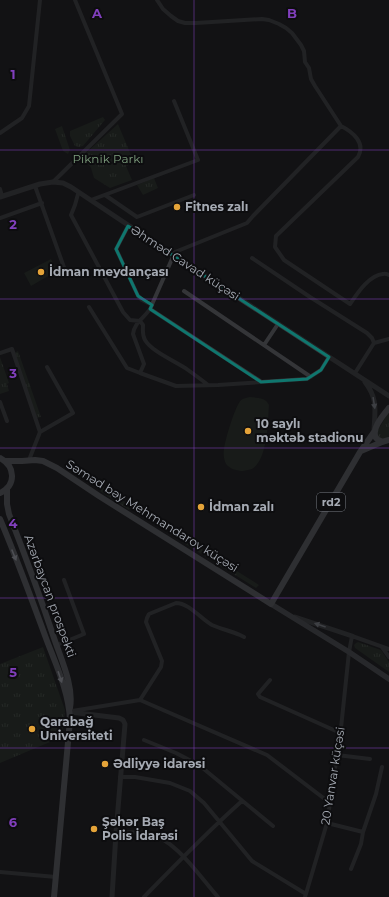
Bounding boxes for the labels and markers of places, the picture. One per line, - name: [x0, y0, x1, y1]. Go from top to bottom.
- place label: Fitnes zalı: [185, 199, 248, 214]
- marker: Fitnes zalı: [172, 202, 182, 212]
- place label: İdman meydançası: [49, 264, 169, 279]
- marker: İdman meydançası: [36, 267, 46, 277]
- place label: 10 saylı məktəb stadionu: [256, 416, 363, 445]
- marker: 10 saylı məktəb stadionu: [243, 426, 253, 436]
- place label: İdman zalı: [209, 499, 274, 514]
- marker: İdman zalı: [196, 502, 206, 512]
- place label: Qarabağ Universiteti: [40, 714, 113, 743]
- marker: Qarabağ Universiteti: [27, 724, 37, 734]
- place label: Ədliyyə idarəsi: [113, 756, 205, 771]
- marker: Ədliyyə idarəsi: [100, 759, 110, 769]
- place label: Şəhər Baş Polis İdarəsi: [102, 814, 178, 843]
- marker: Şəhər Baş Polis İdarəsi: [89, 824, 99, 834]

